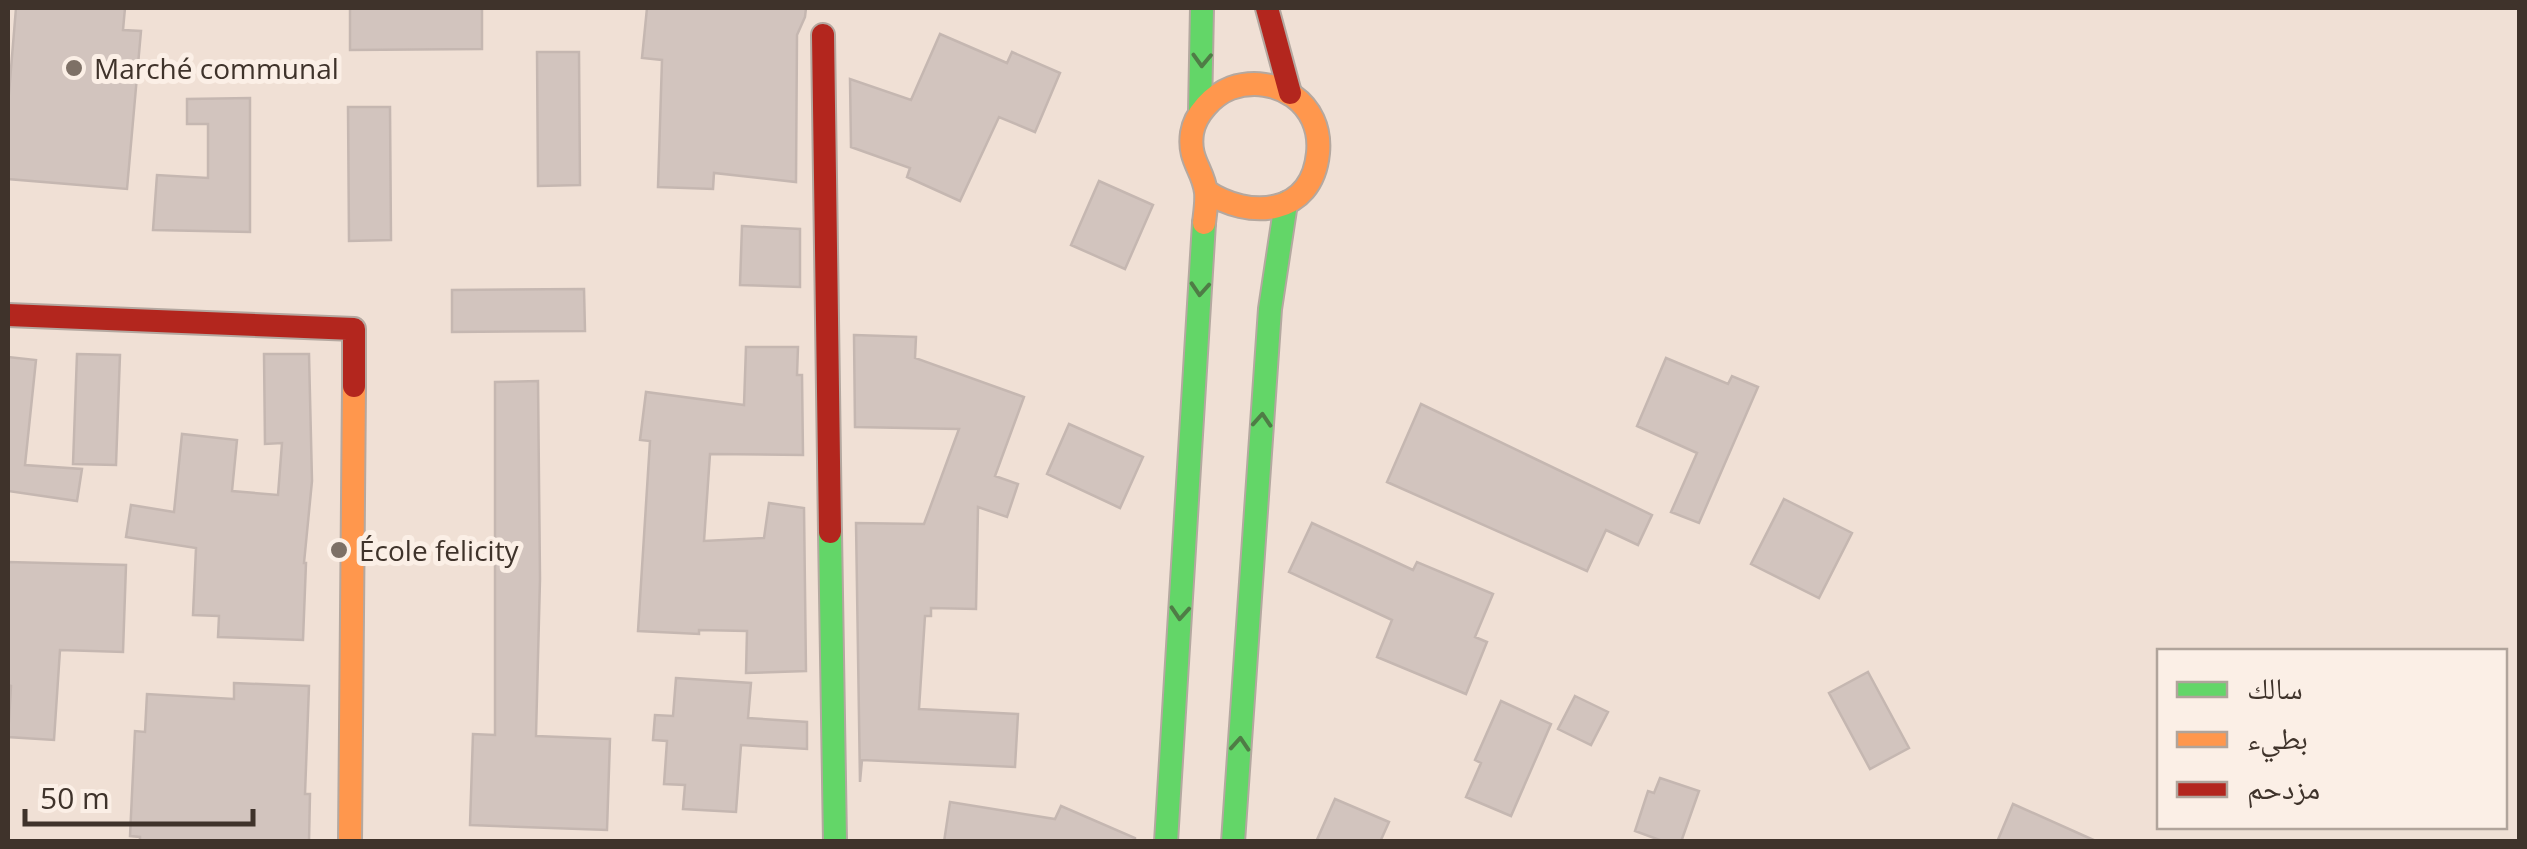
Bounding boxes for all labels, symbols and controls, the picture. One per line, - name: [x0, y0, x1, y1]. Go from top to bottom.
- place label: Marché communal: [94, 49, 339, 87]
- one-way arrow: [1192, 52, 1213, 68]
- marker: Marché communal: [63, 57, 85, 79]
- one-way arrow: [1190, 281, 1211, 297]
- one-way arrow: [1251, 412, 1272, 428]
- place label: École felicity: [359, 531, 520, 569]
- marker: École felicity: [328, 539, 350, 561]
- one-way arrow: [1170, 605, 1192, 621]
- legend: [2157, 649, 2507, 829]
- text: سالك: [2247, 667, 2303, 708]
- text: بطيء: [2247, 717, 2308, 763]
- one-way arrow: [1228, 736, 1250, 752]
- scale bar: [25, 764, 252, 826]
- text: مزدحم: [2247, 767, 2320, 809]
- text: 50 m: [40, 777, 110, 818]

